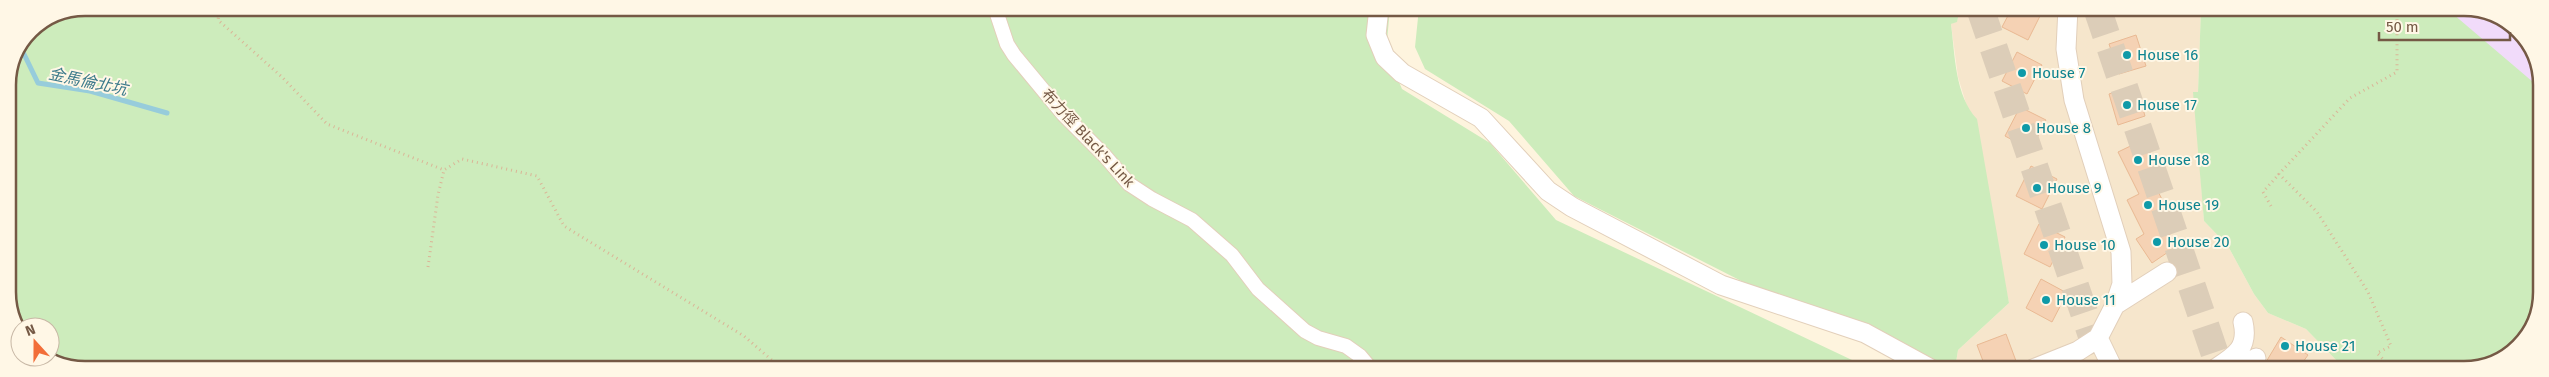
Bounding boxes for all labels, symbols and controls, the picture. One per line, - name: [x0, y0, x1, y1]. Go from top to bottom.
- scale bar: [2379, 10, 2510, 42]
- text: 50 m: [2386, 18, 2419, 36]
- place label: House 16: [2137, 46, 2198, 64]
- marker: House 16: [2121, 49, 2133, 61]
- water label: 金馬倫北坑: [47, 64, 131, 100]
- place label: House 7: [2032, 64, 2086, 82]
- marker: House 7: [2016, 67, 2028, 79]
- street label: 布力徑 Black's Link: [1038, 85, 1138, 191]
- place label: House 17: [2137, 96, 2197, 114]
- marker: House 17: [2121, 99, 2133, 111]
- place label: House 8: [2036, 119, 2091, 137]
- marker: House 8: [2020, 122, 2032, 134]
- place label: House 18: [2148, 151, 2210, 169]
- marker: House 18: [2132, 154, 2144, 166]
- place label: House 9: [2047, 179, 2102, 197]
- marker: House 9: [2031, 182, 2043, 194]
- place label: House 19: [2158, 196, 2219, 214]
- marker: House 19: [2142, 199, 2154, 211]
- place label: House 20: [2167, 233, 2230, 251]
- place label: House 10: [2054, 236, 2116, 254]
- marker: House 20: [2151, 236, 2163, 248]
- marker: House 10: [2038, 239, 2050, 251]
- place label: House 11: [2056, 291, 2116, 309]
- marker: House 11: [2040, 294, 2052, 306]
- north arrow: [10, 317, 60, 367]
- text: N: [23, 321, 38, 340]
- place label: House 21: [2295, 337, 2355, 355]
- marker: House 21: [2279, 340, 2291, 352]

